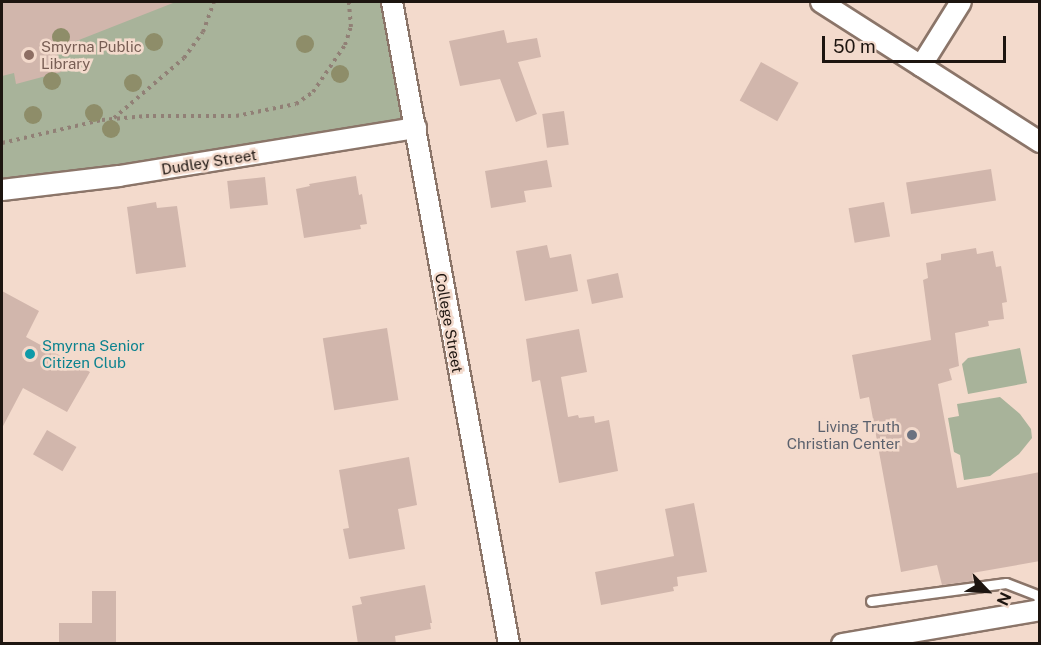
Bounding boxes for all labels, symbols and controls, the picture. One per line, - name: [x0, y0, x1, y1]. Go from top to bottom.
- scale bar: [825, 24, 1010, 62]
- text: 50 m: [833, 36, 876, 57]
- place label: Smyrna Public Library: [41, 37, 142, 72]
- marker: Smyrna Public Library: [22, 48, 36, 62]
- street label: Dudley Street: [160, 146, 258, 178]
- street label: College Street: [431, 272, 467, 374]
- place label: Smyrna Senior Citizen Club: [42, 336, 144, 371]
- marker: Smyrna Senior Citizen Club: [23, 347, 37, 361]
- place label: Living Truth Christian Center: [787, 417, 900, 452]
- marker: Living Truth Christian Center: [905, 428, 919, 442]
- north arrow: [957, 561, 1017, 621]
- text: N: [993, 589, 1015, 608]

